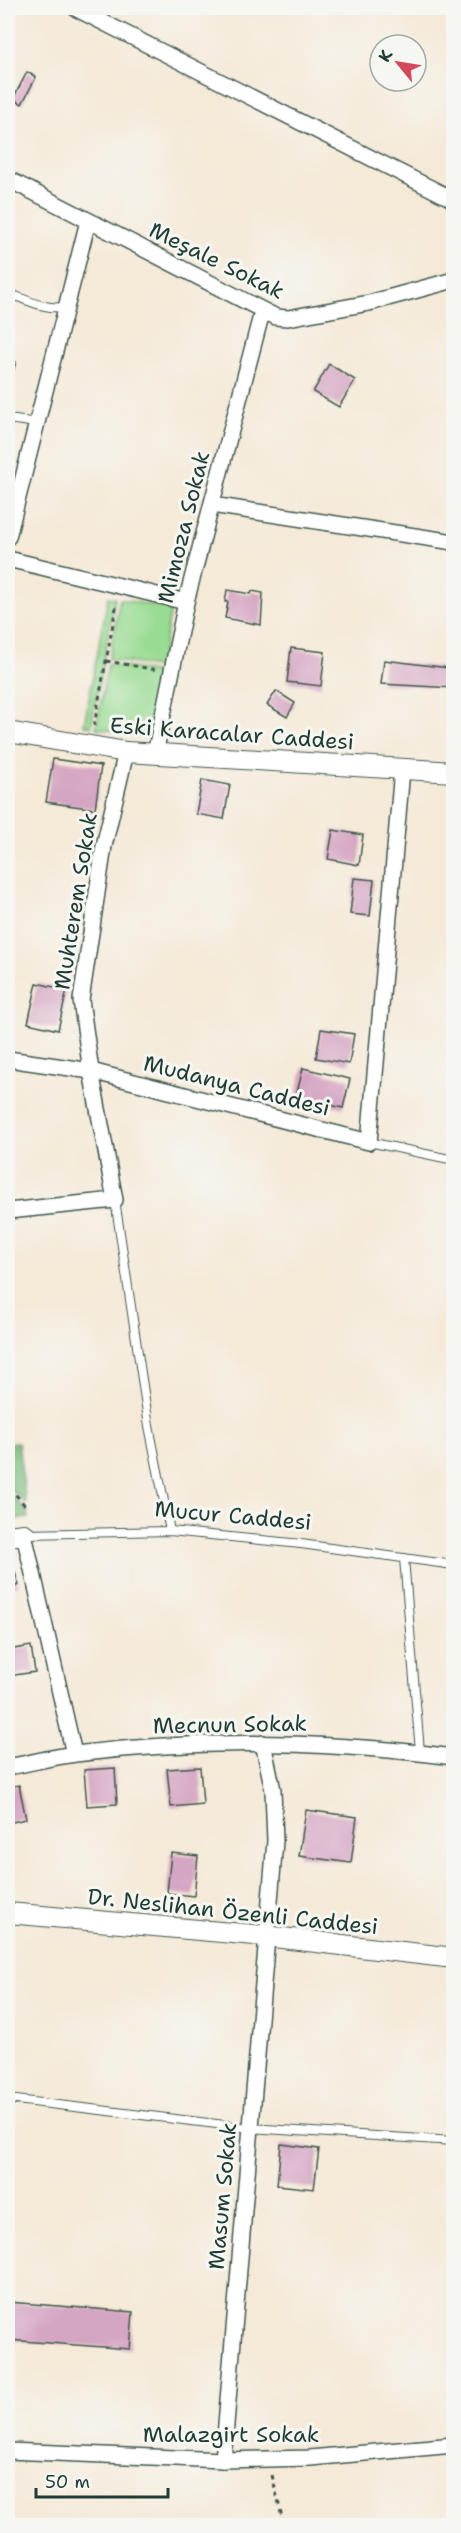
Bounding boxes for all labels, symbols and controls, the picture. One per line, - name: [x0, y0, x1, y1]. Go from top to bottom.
- north arrow: [368, 33, 428, 93]
- text: K: [374, 46, 397, 66]
- street label: Meşale Sokak: [144, 215, 289, 306]
- street label: Mimoza Sokak: [151, 448, 216, 606]
- street label: Eski Karacalar Caddesi: [109, 711, 355, 756]
- street label: Muhterem Sokak: [47, 810, 104, 992]
- street label: Mudanya Caddesi: [141, 1048, 333, 1123]
- street label: Mucur Caddesi: [153, 1494, 313, 1537]
- street label: Mecnun Sokak: [153, 1709, 307, 1740]
- street label: Dr. Neslihan Özenli Caddesi: [86, 1882, 380, 1941]
- street label: Masum Sokak: [202, 2121, 243, 2271]
- street label: Malazgirt Sokak: [143, 2420, 319, 2449]
- scale bar: [36, 2461, 168, 2499]
- text: 50 m: [45, 2470, 90, 2494]

